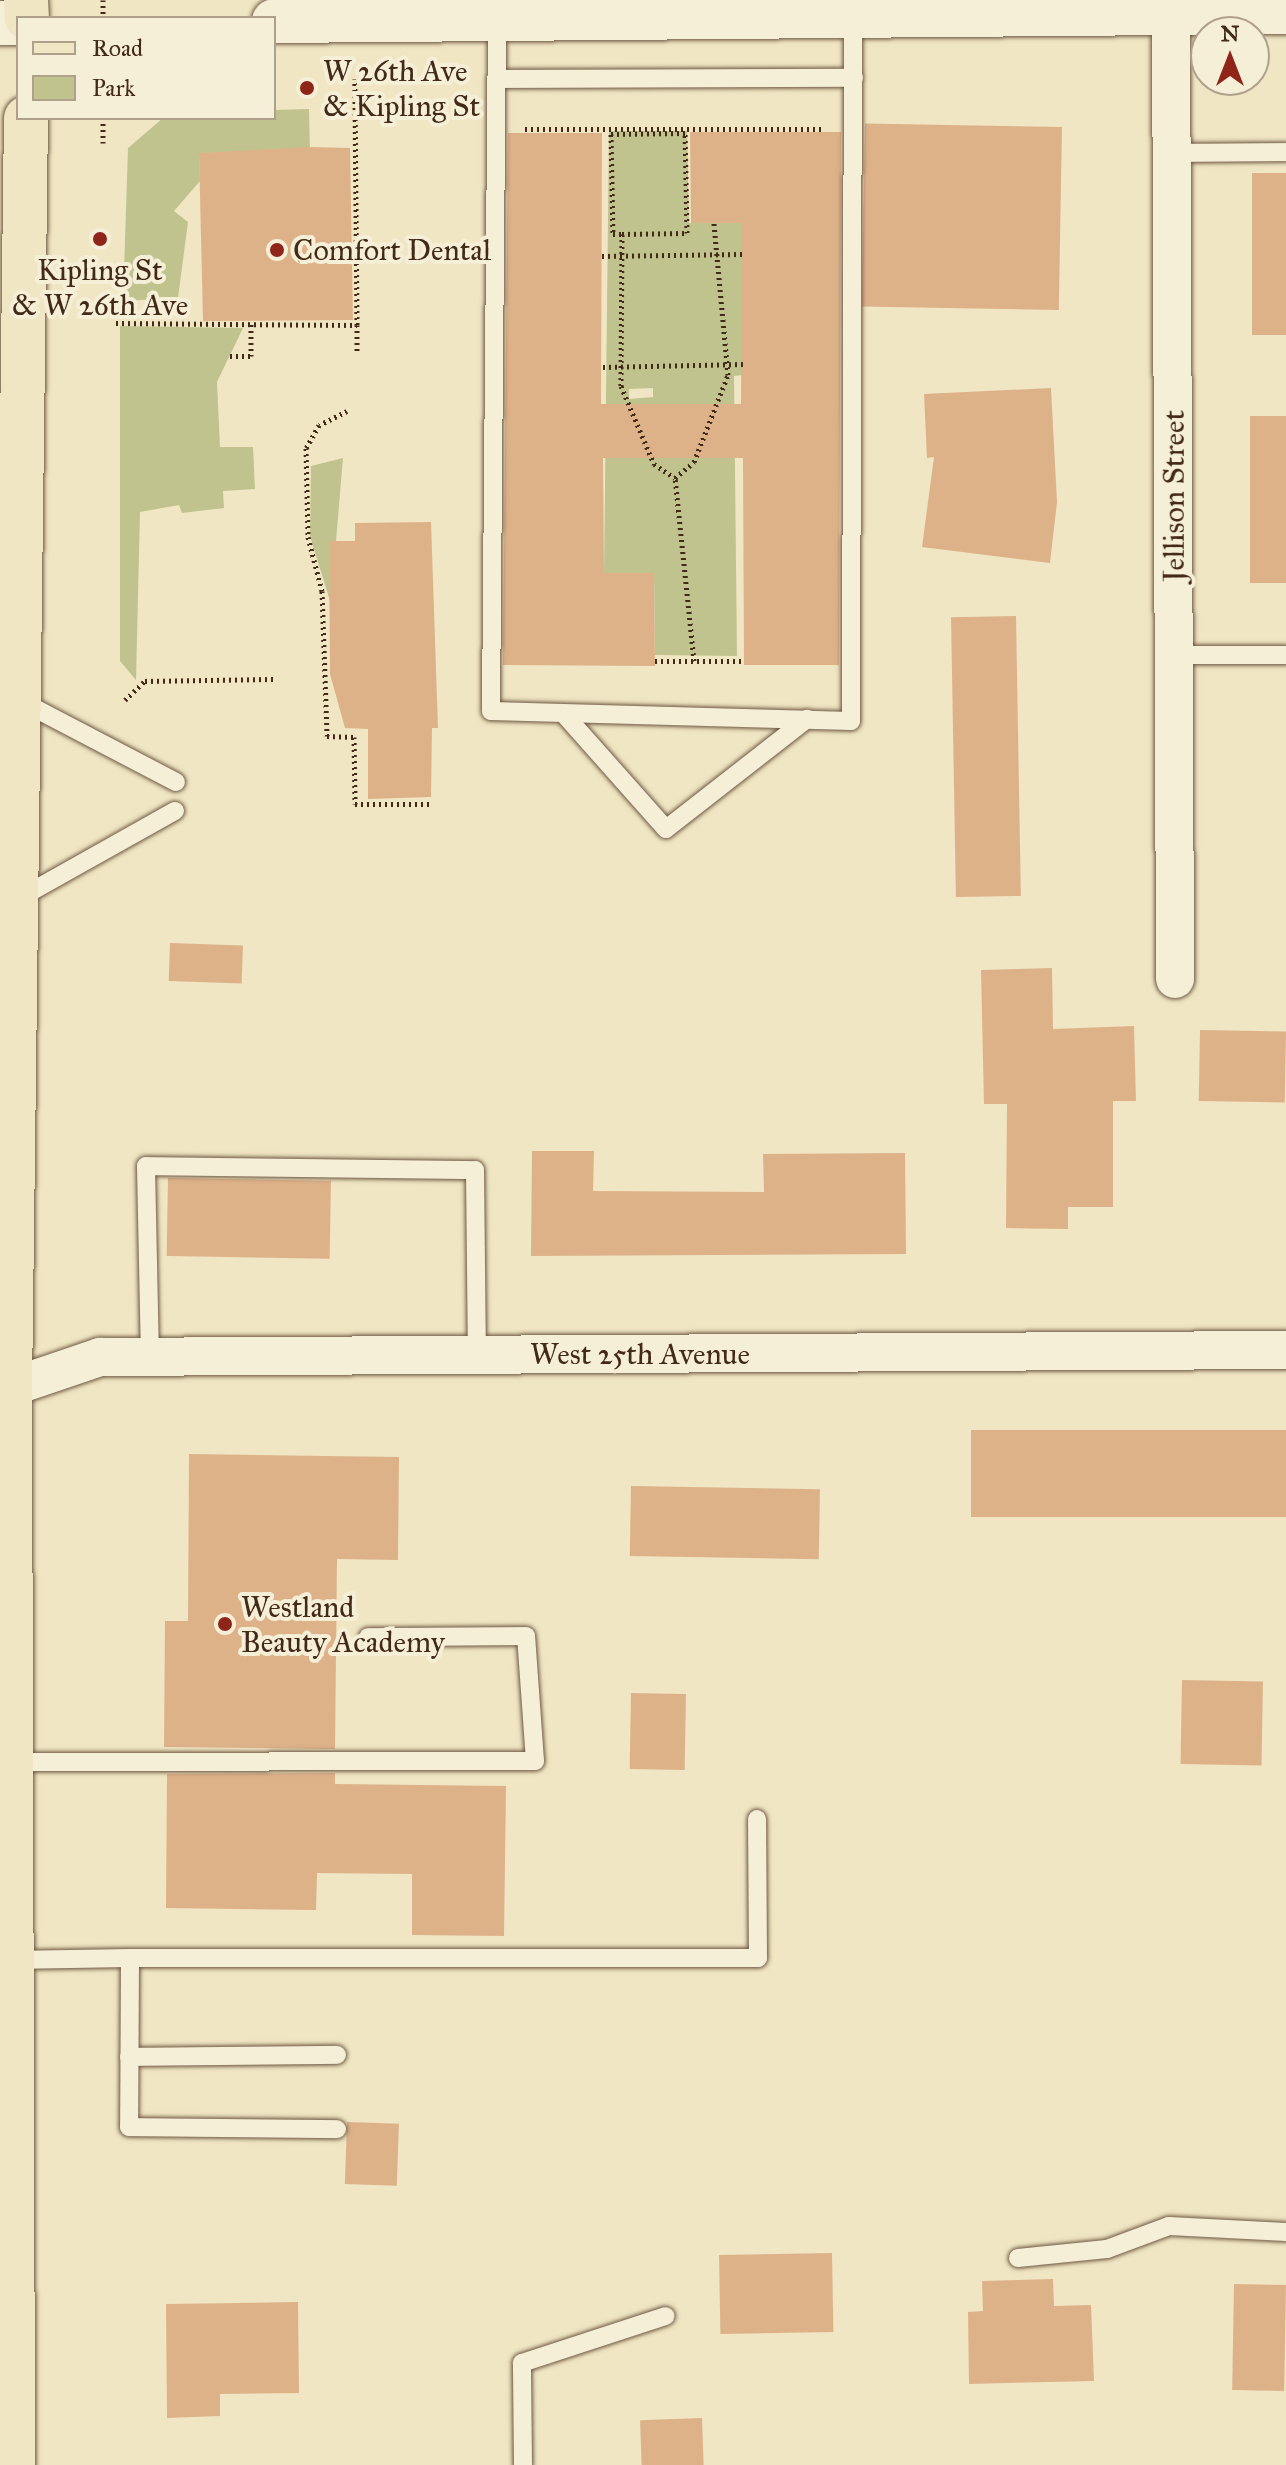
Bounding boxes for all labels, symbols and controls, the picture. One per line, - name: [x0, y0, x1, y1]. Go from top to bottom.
- legend: [16, 16, 276, 120]
- north arrow: [1190, 16, 1270, 96]
- text: N: [1221, 20, 1239, 47]
- text: Road: [92, 33, 143, 63]
- place label: W 26th Ave & Kipling St: [323, 53, 480, 124]
- text: Park: [92, 73, 135, 103]
- marker: W 26th Ave & Kipling St: [298, 79, 316, 97]
- marker: Kipling St & W 26th Ave: [91, 230, 109, 248]
- place label: Comfort Dental: [293, 232, 491, 268]
- marker: Comfort Dental: [268, 241, 286, 259]
- place label: Kipling St & W 26th Ave: [12, 252, 188, 322]
- street label: Jellison Street: [1156, 410, 1192, 582]
- street label: West 25th Avenue: [530, 1336, 750, 1372]
- place label: Westland Beauty Academy: [241, 1589, 445, 1660]
- marker: Westland Beauty Academy: [216, 1615, 234, 1633]

